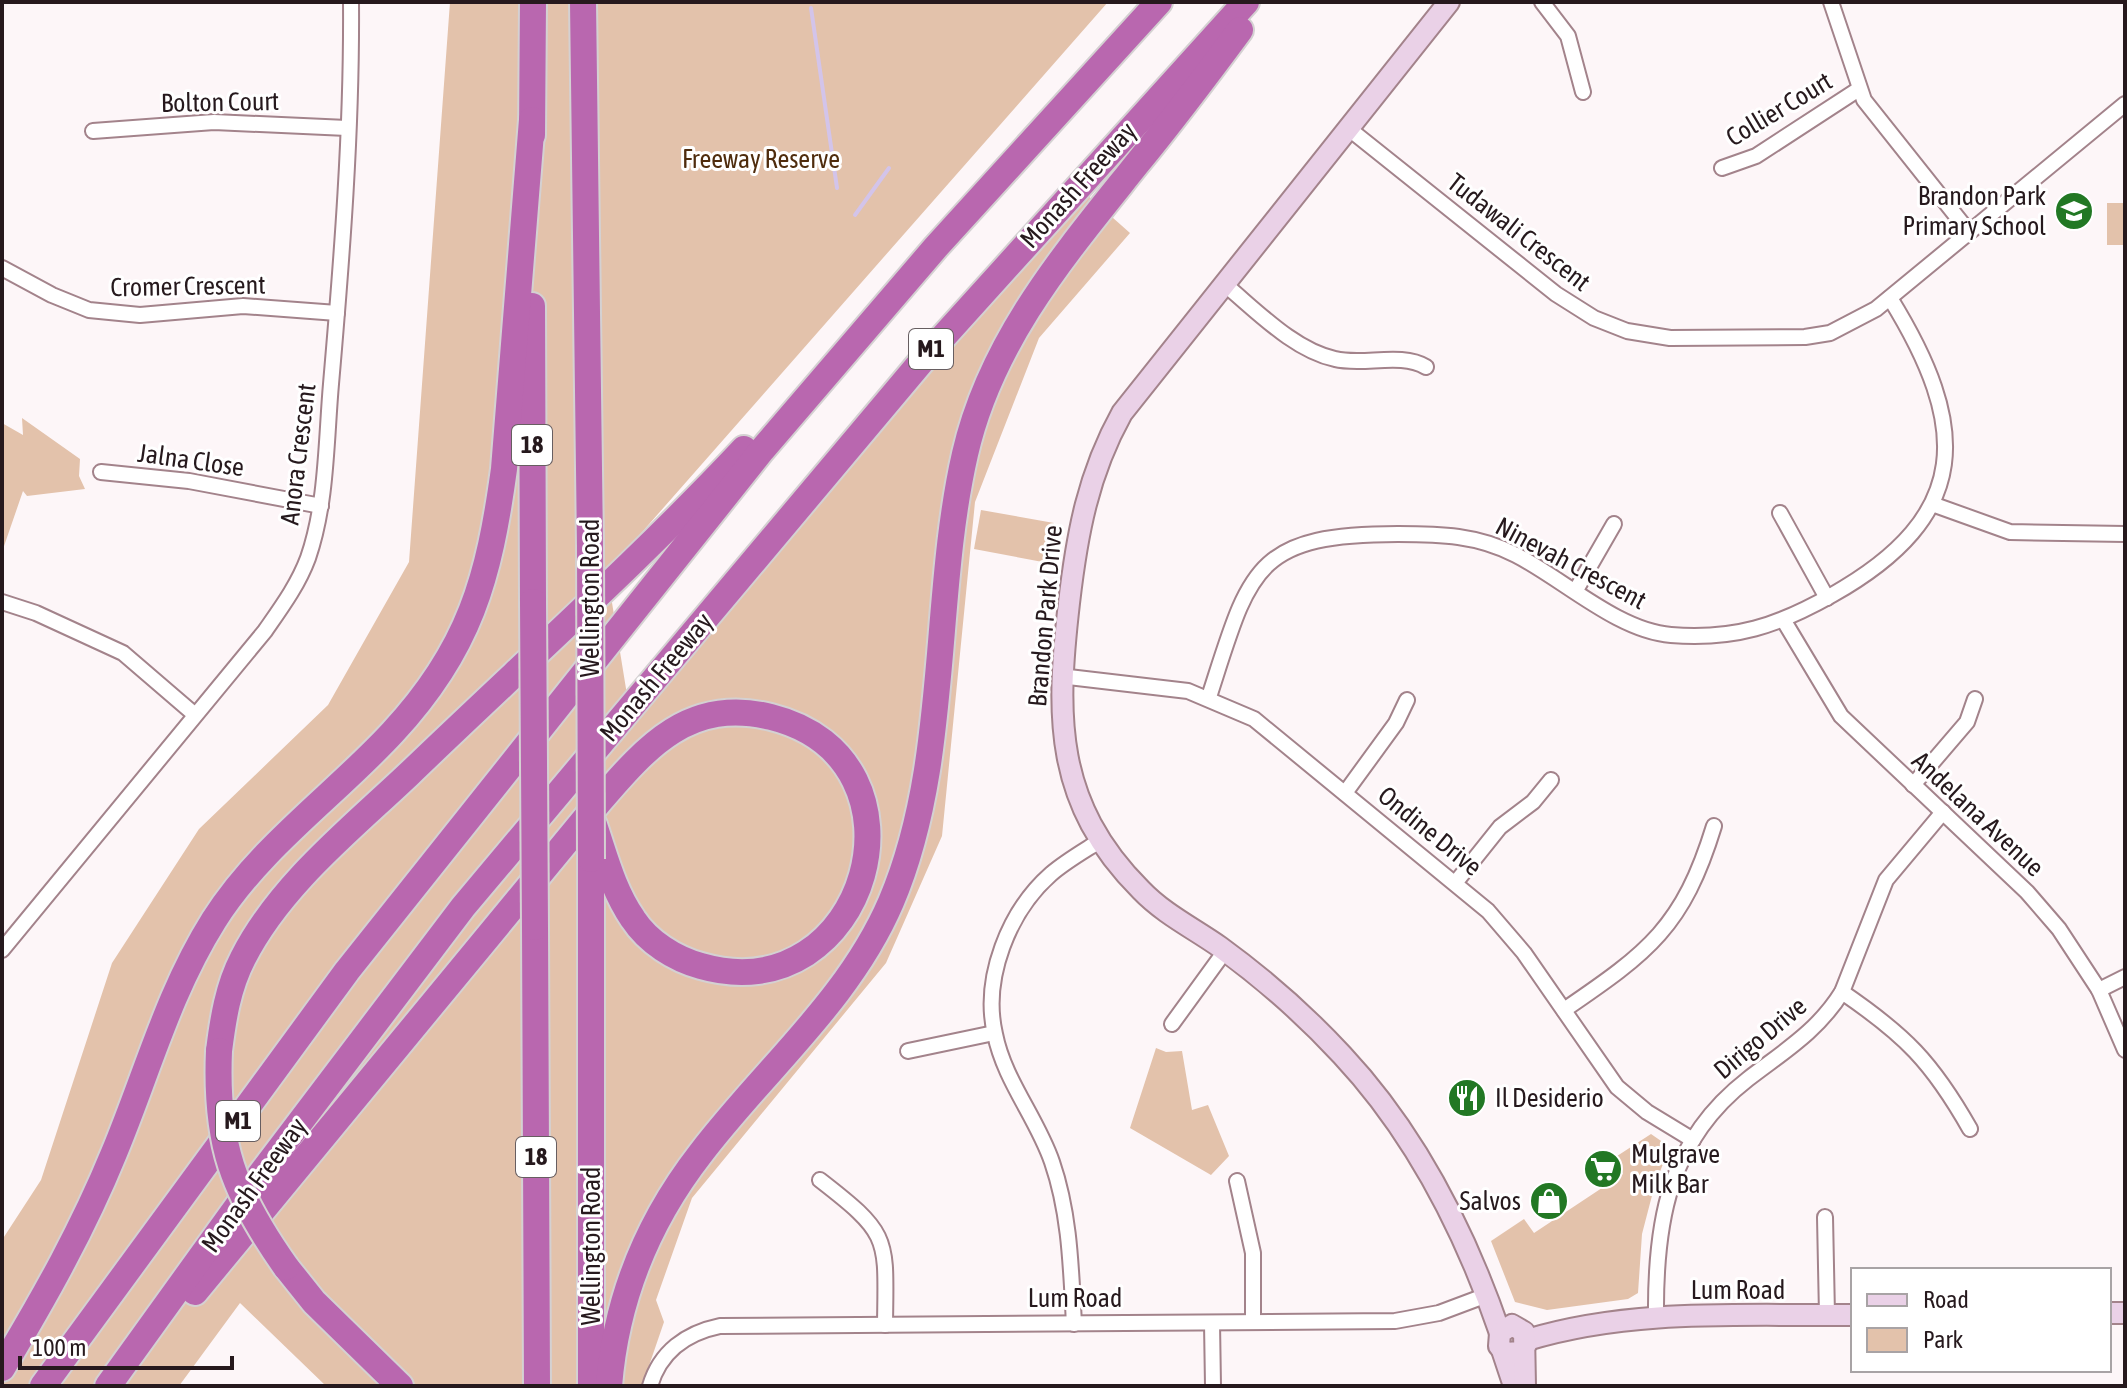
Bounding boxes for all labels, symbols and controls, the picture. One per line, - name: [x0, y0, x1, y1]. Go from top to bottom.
- street label: Collier Court: [1721, 66, 1837, 152]
- street label: Bolton Court: [161, 86, 279, 118]
- street label: Monash Freeway: [1014, 116, 1142, 254]
- park label: Freeway Reserve: [682, 144, 840, 174]
- street label: Tudawali Crescent: [1442, 167, 1596, 297]
- place label: Brandon Park Primary School: [1902, 181, 2046, 241]
- school or university icon: Brandon Park Primary School: [2053, 190, 2095, 232]
- street label: Cromer Crescent: [110, 270, 266, 302]
- road number: M1: [909, 329, 953, 369]
- street label: Anora Crescent: [274, 382, 322, 526]
- road number: 18: [512, 425, 552, 465]
- street label: Jalna Close: [136, 438, 246, 482]
- street label: Ninevah Crescent: [1491, 511, 1651, 615]
- street label: Wellington Road: [575, 519, 605, 677]
- street label: Brandon Park Drive: [1022, 524, 1068, 708]
- street label: Monash Freeway: [594, 606, 719, 747]
- street label: Andelana Avenue: [1906, 746, 2050, 882]
- street label: Ondine Drive: [1372, 780, 1488, 882]
- street label: Dirigo Drive: [1708, 991, 1812, 1085]
- restaurant icon: Il Desiderio: [1446, 1077, 1488, 1119]
- place label: Il Desiderio: [1495, 1083, 1604, 1113]
- road number: M1: [216, 1101, 260, 1141]
- street label: Monash Freeway: [195, 1112, 313, 1258]
- road number: 18: [516, 1137, 556, 1177]
- place label: Mulgrave Milk Bar: [1631, 1139, 1720, 1199]
- supermarket icon: Mulgrave Milk Bar: [1582, 1148, 1624, 1190]
- street label: Wellington Road: [576, 1167, 606, 1325]
- shop icon: Salvos: [1528, 1180, 1570, 1222]
- place label: Salvos: [1460, 1186, 1521, 1216]
- legend: [1851, 1268, 2111, 1372]
- street label: Lum Road: [1691, 1275, 1785, 1305]
- street label: Lum Road: [1028, 1283, 1122, 1313]
- text: Road: [1923, 1286, 1969, 1313]
- scale bar: [20, 1320, 232, 1370]
- text: Park: [1923, 1326, 1964, 1353]
- text: 100 m: [32, 1334, 86, 1361]

